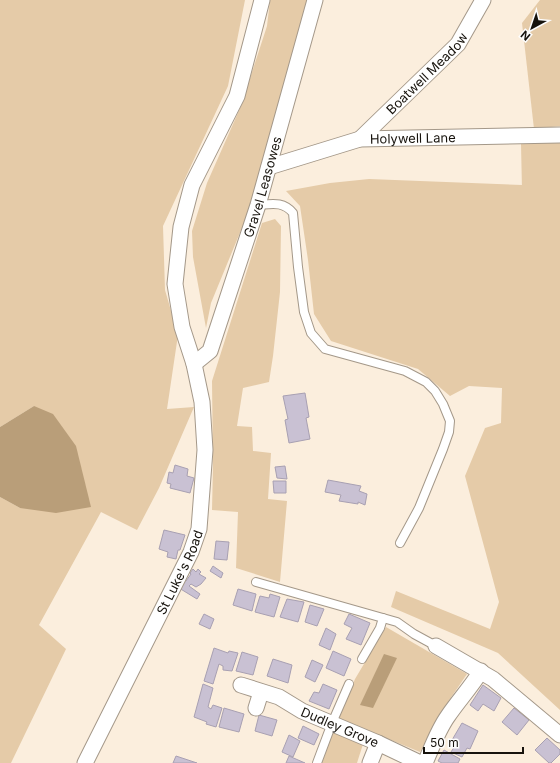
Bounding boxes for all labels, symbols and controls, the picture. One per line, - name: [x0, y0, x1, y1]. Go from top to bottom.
- north arrow: [512, 8, 552, 48]
- text: N: [518, 28, 533, 44]
- street label: Boatwell Meadow: [383, 29, 471, 117]
- street label: Holywell Lane: [370, 129, 456, 147]
- street label: Gravel Leasowes: [240, 134, 285, 240]
- street label: St Luke's Road: [153, 528, 206, 617]
- street label: Dudley Grove: [299, 704, 381, 750]
- scale bar: [424, 729, 523, 755]
- text: 50 m: [430, 735, 459, 750]

